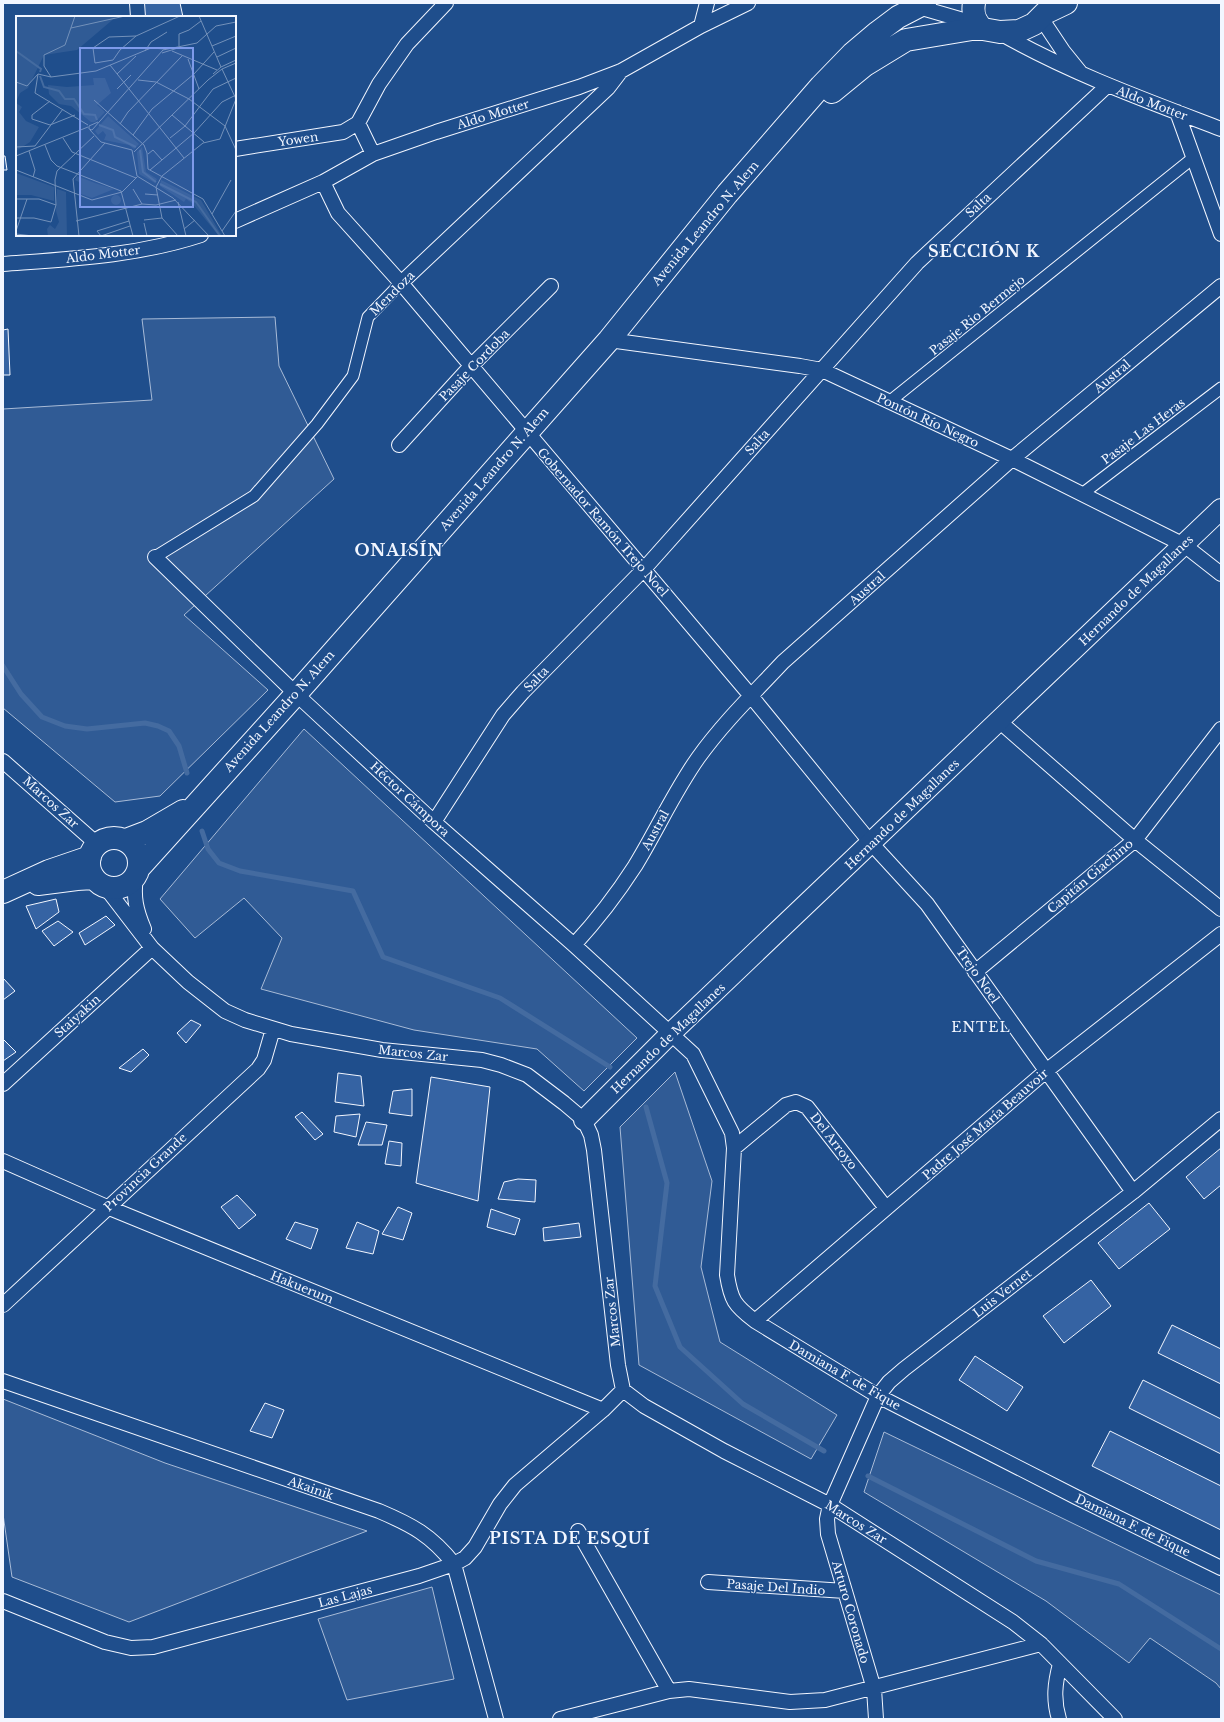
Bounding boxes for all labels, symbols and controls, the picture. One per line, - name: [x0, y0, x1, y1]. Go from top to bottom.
- inset map: [16, 16, 236, 236]
- street label: Aldo Motter: [1113, 82, 1190, 124]
- street label: Aldo Motter: [454, 96, 531, 132]
- street label: Yowen: [276, 129, 319, 149]
- street label: Avenida Leandro N. Alem: [648, 158, 762, 289]
- street label: Salta: [962, 189, 994, 221]
- district label: SECCIÓN K: [928, 241, 1040, 261]
- street label: Aldo Motter: [64, 242, 141, 266]
- street label: Mendoza: [366, 267, 418, 319]
- street label: Pasaje Rio Bermejo: [926, 272, 1028, 358]
- street label: Pasaje Cordoba: [436, 326, 512, 404]
- street label: Austral: [1090, 356, 1134, 396]
- street label: Pontón Río Negro: [875, 390, 982, 450]
- street label: Pasaje Las Heras: [1098, 395, 1188, 467]
- street label: Avenida Leandro N. Alem: [436, 404, 552, 534]
- street label: Salta: [742, 426, 773, 458]
- street label: Gobernador Ramón Trejo Noel: [534, 445, 672, 599]
- street label: Hernando de Magallanes: [1076, 531, 1196, 649]
- district label: ONAISÍN: [354, 540, 444, 560]
- street label: Austral: [845, 568, 888, 609]
- street label: Avenida Leandro N. Alem: [220, 647, 338, 775]
- street label: Salta: [520, 663, 552, 695]
- street label: Hernando de Magallanes: [842, 755, 962, 873]
- street label: Héctor Cámpora: [367, 758, 453, 840]
- street label: Marcos Zar: [20, 773, 82, 831]
- street label: Austral: [637, 807, 672, 853]
- street label: Capitán Giachino: [1044, 836, 1136, 916]
- street label: Trejo Noel: [953, 944, 1003, 1006]
- street label: Hernando de Magallanes: [608, 979, 728, 1097]
- street label: Staiyakin: [51, 991, 103, 1041]
- district label: ENTEL: [951, 1018, 1011, 1036]
- street label: Marcos Zar: [377, 1042, 449, 1064]
- street label: Padre José María Beauvoir: [919, 1065, 1051, 1183]
- street label: Del Arroyo: [807, 1110, 861, 1172]
- street label: Provincia Grande: [101, 1130, 190, 1214]
- street label: Luis Vernet: [970, 1265, 1035, 1320]
- street label: Hakuerum: [268, 1268, 336, 1306]
- street label: Marcos Zar: [601, 1276, 623, 1348]
- street label: Damiana F. de Fique: [787, 1337, 903, 1413]
- street label: Akainik: [285, 1473, 336, 1503]
- street label: Damiana F. de Fique: [1073, 1491, 1193, 1559]
- street label: Marcos Zar: [822, 1497, 890, 1547]
- district label: PISTA DE ESQUÍ: [489, 1528, 651, 1548]
- street label: Arturo Coronado: [829, 1558, 873, 1665]
- street label: Pasaje Del Indio: [726, 1576, 826, 1598]
- street label: Las Lajas: [316, 1582, 374, 1610]

